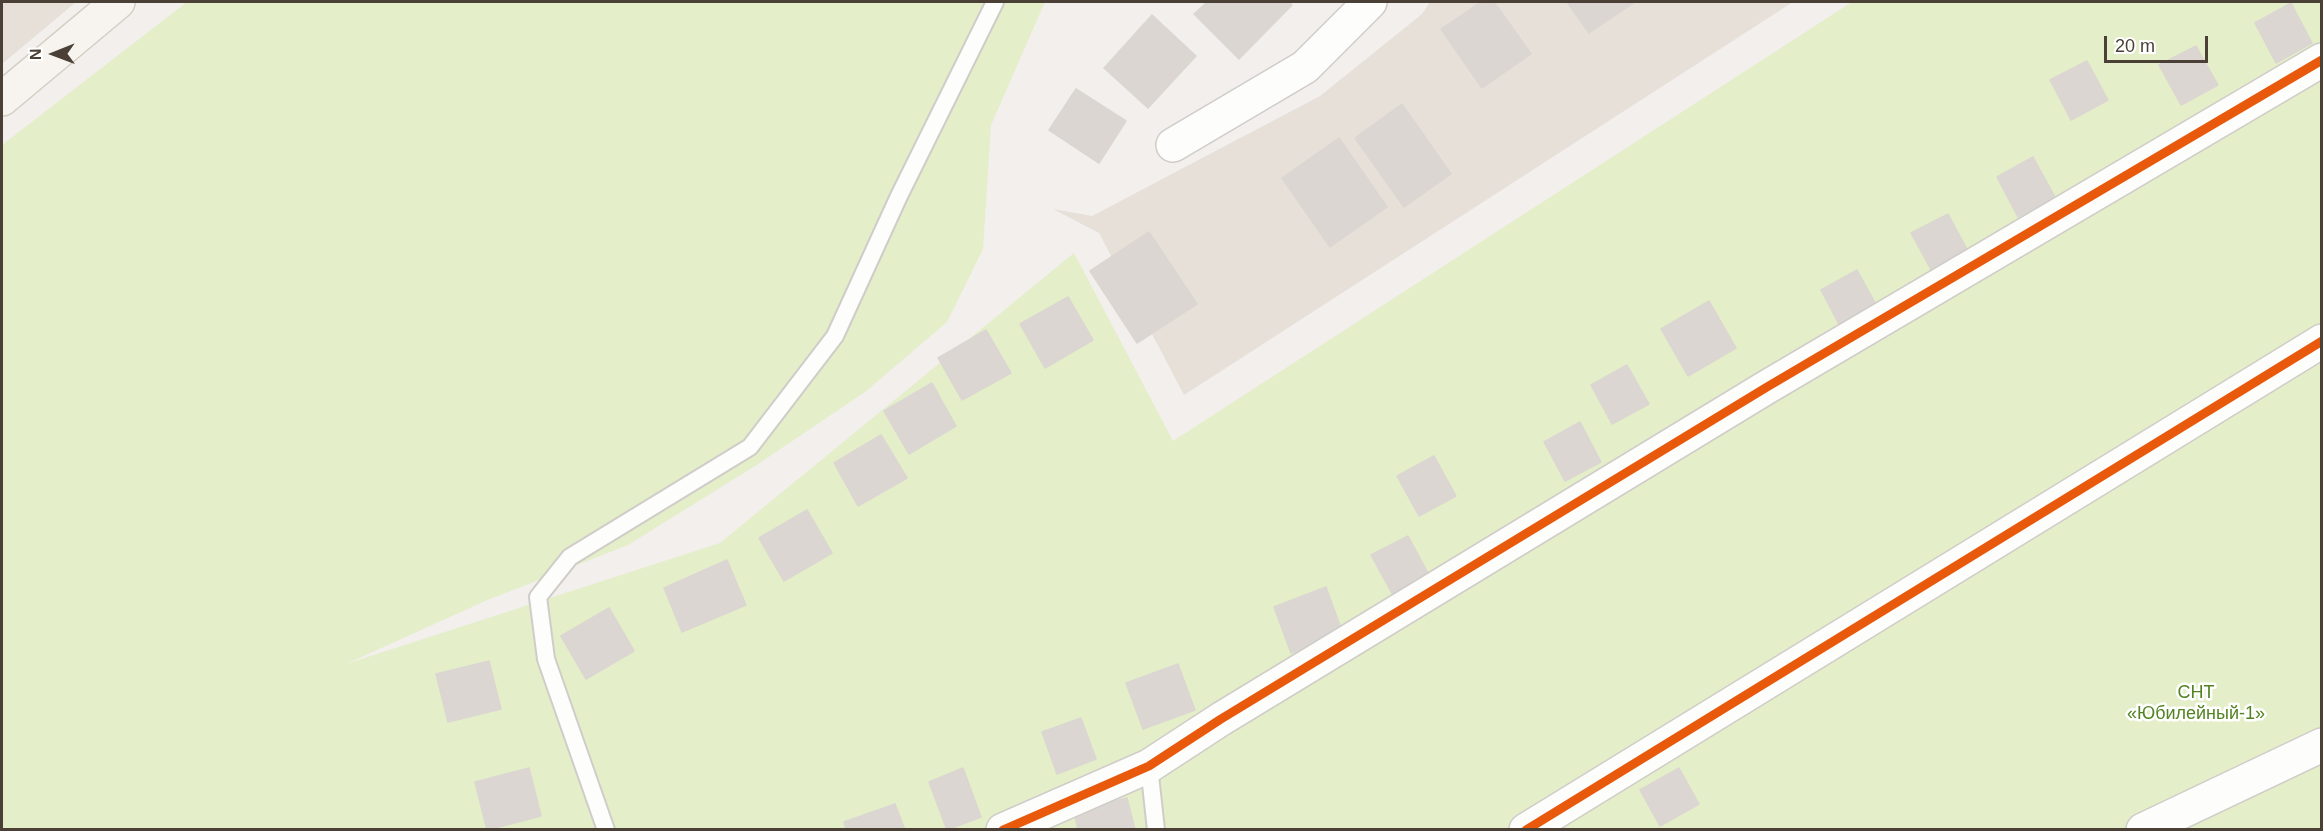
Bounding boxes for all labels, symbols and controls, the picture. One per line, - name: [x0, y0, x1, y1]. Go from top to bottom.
- north arrow: [24, 24, 84, 84]
- scale bar: [2107, 24, 2210, 62]
- text: 20 m: [2115, 36, 2155, 56]
- text: N: [27, 48, 44, 60]
- park label: СНТ «Юбилейный-1»: [2127, 682, 2265, 724]

